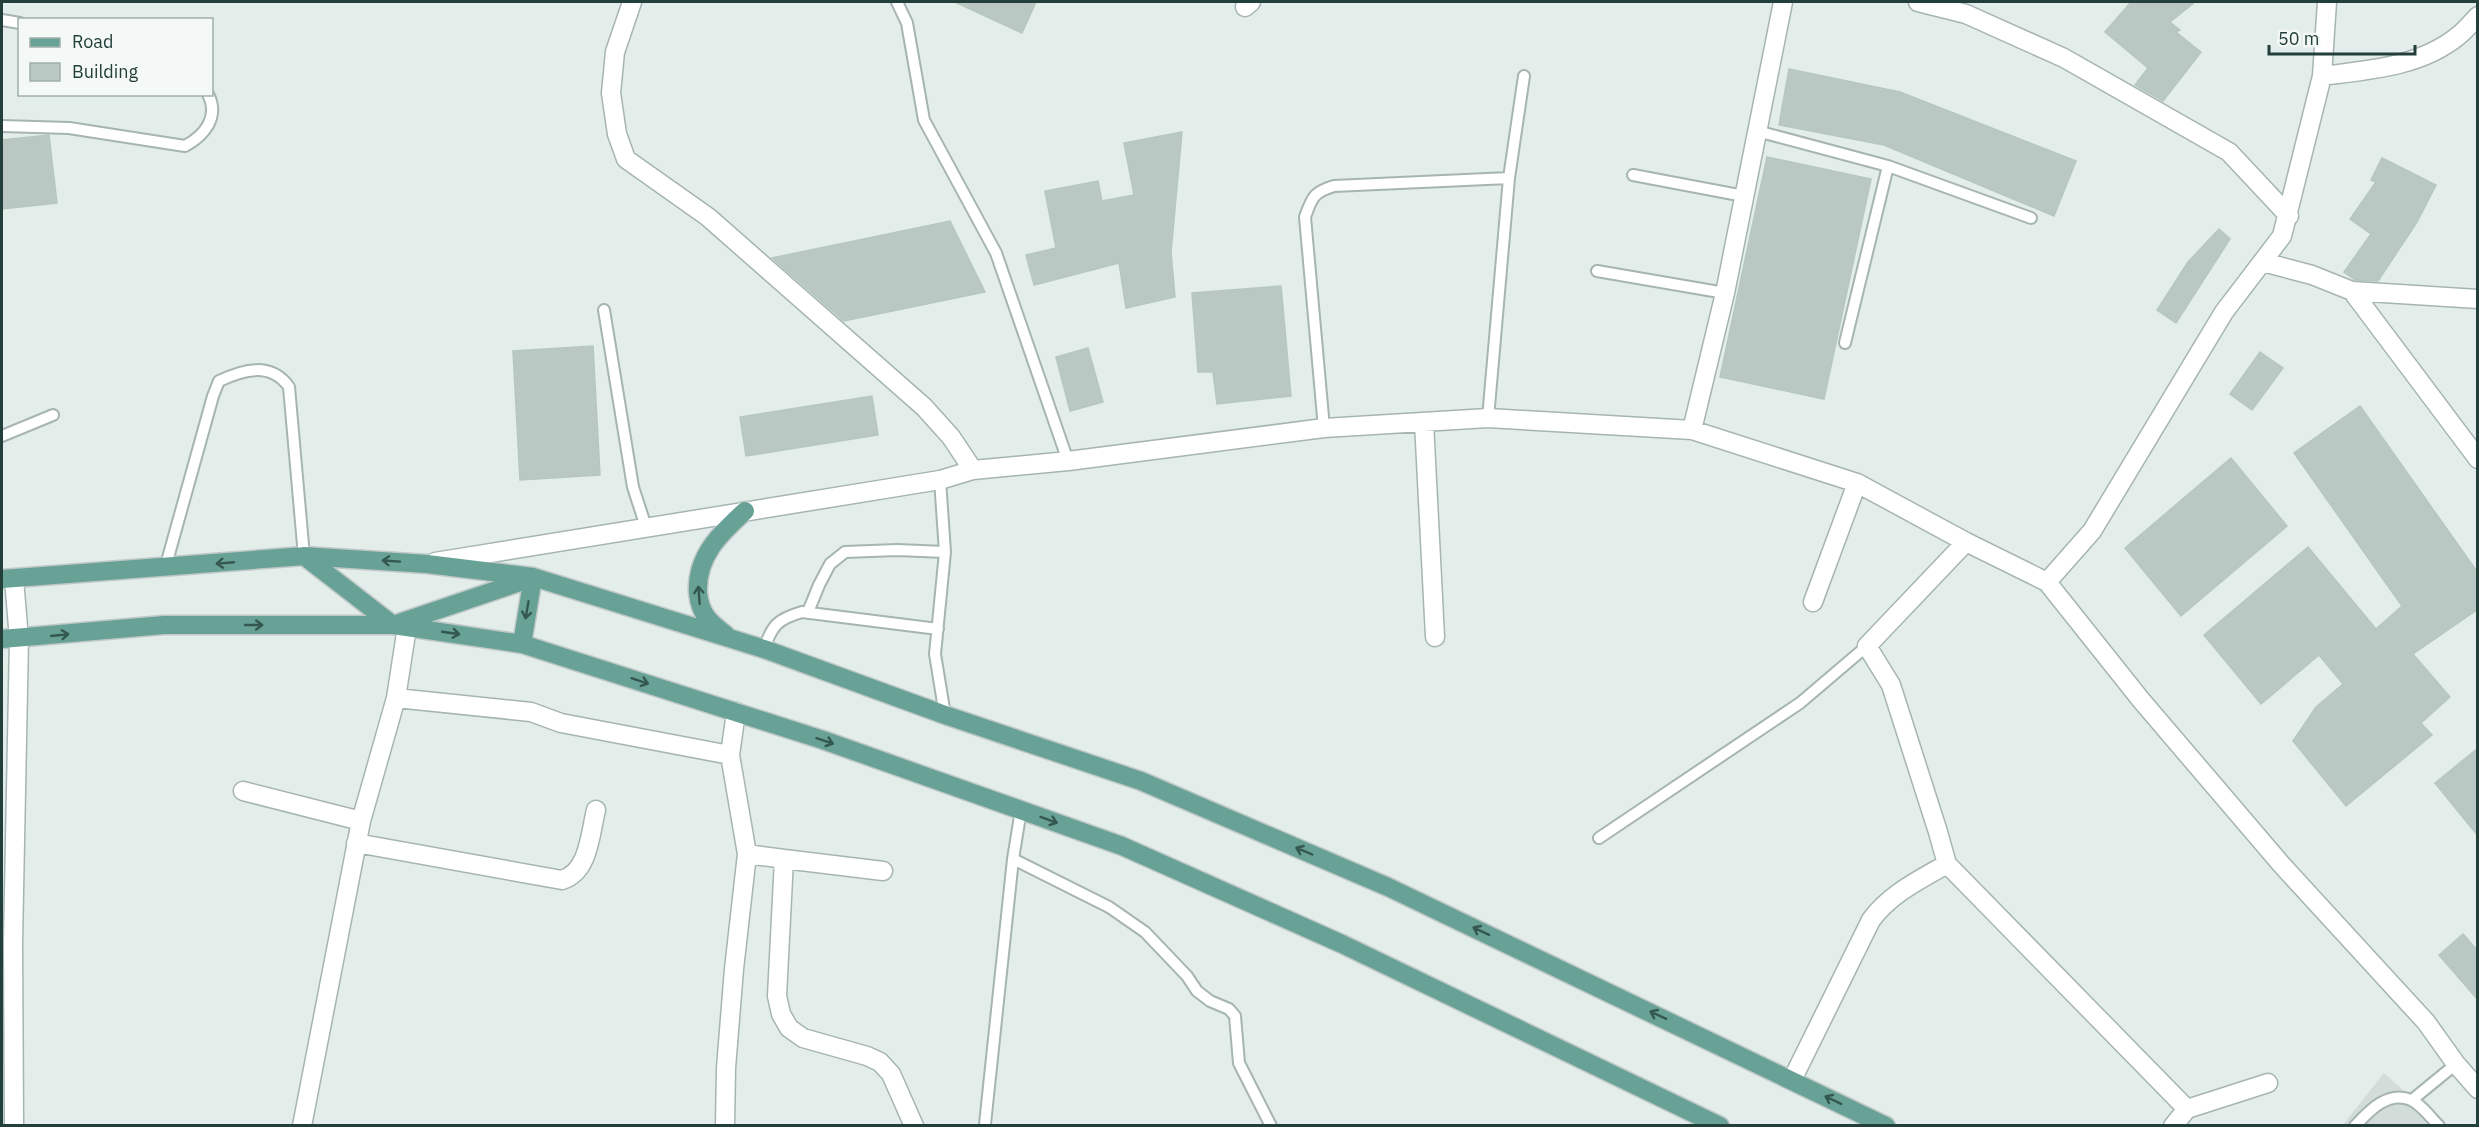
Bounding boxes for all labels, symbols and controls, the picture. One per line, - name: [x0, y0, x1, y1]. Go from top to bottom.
- legend: [18, 18, 213, 96]
- scale bar: [2269, 18, 2414, 56]
- text: 50 m: [2278, 27, 2320, 50]
- text: Road: [72, 30, 113, 53]
- text: Building: [72, 60, 139, 83]
- one-way arrow: [382, 556, 402, 567]
- one-way arrow: [215, 558, 235, 569]
- one-way arrow: [693, 585, 704, 605]
- one-way arrow: [522, 600, 533, 620]
- one-way arrow: [244, 619, 264, 631]
- one-way arrow: [441, 628, 461, 639]
- one-way arrow: [49, 629, 69, 640]
- one-way arrow: [630, 677, 649, 688]
- one-way arrow: [815, 737, 834, 748]
- one-way arrow: [1039, 815, 1058, 826]
- one-way arrow: [1295, 845, 1313, 856]
- one-way arrow: [1473, 925, 1491, 937]
- one-way arrow: [1649, 1008, 1667, 1020]
- one-way arrow: [1824, 1093, 1842, 1105]

